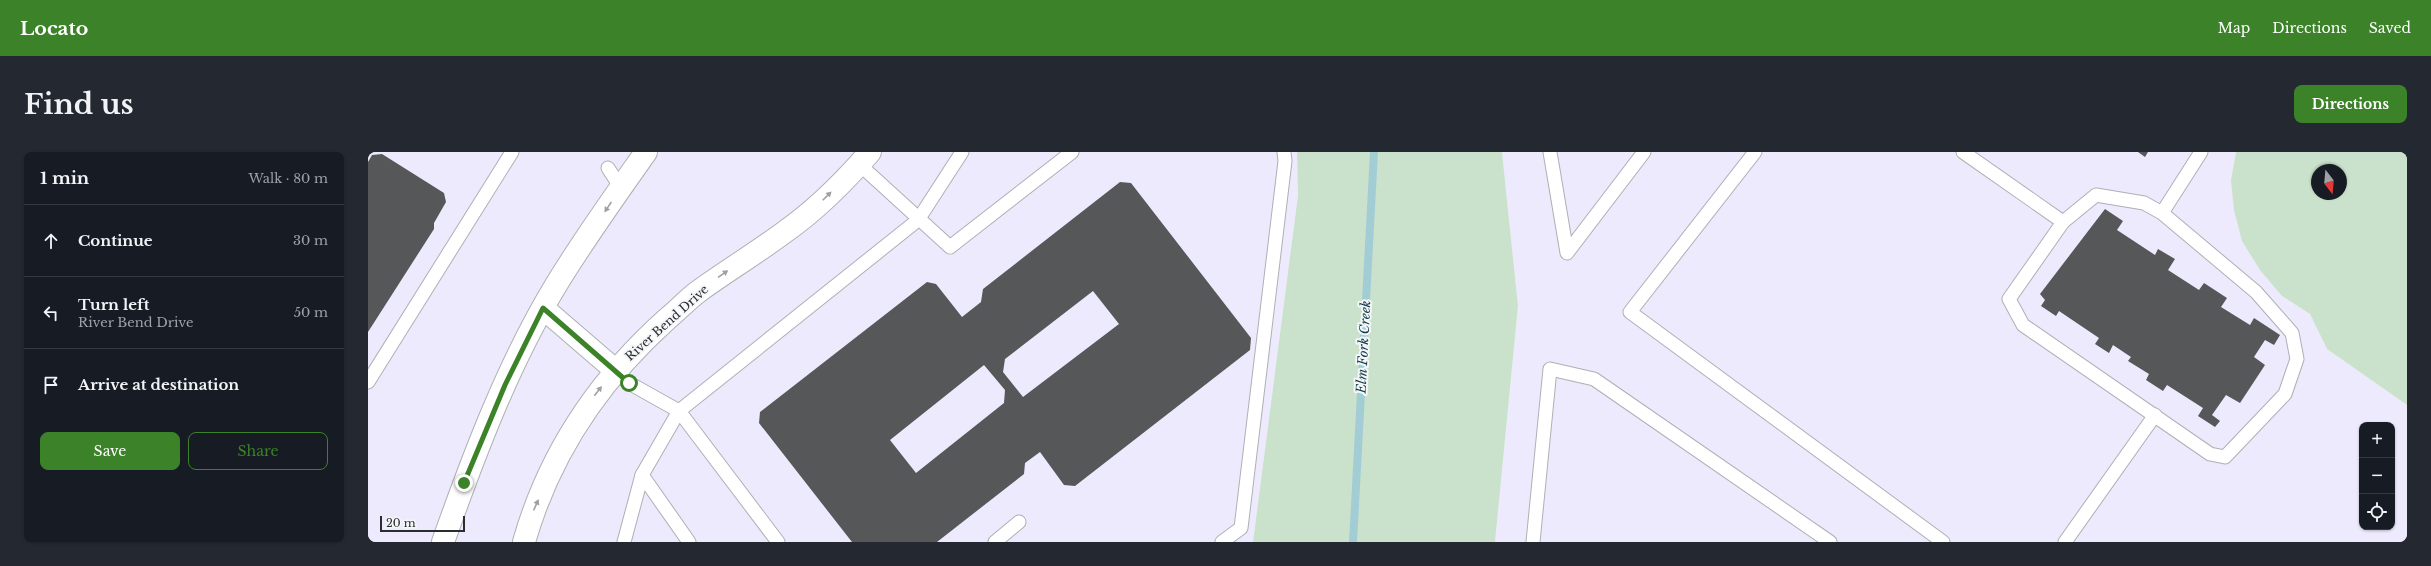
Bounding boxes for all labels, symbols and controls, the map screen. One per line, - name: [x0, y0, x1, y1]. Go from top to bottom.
- text: Locato: [20, 17, 88, 40]
- text: Map: [2218, 19, 2250, 37]
- text: Directions: [2272, 19, 2347, 37]
- text: Saved: [2369, 19, 2411, 37]
- button: Directions: [2294, 85, 2407, 123]
- text: Find us: [24, 87, 134, 122]
- north arrow: [2311, 164, 2347, 200]
- text: 1 min: [40, 168, 89, 189]
- text: Walk · 80 m: [249, 170, 328, 187]
- one-way arrow: [822, 191, 832, 201]
- one-way arrow: [604, 202, 612, 212]
- icon: ahead: [40, 230, 62, 252]
- text: Continue: [78, 231, 153, 250]
- text: 30 m: [293, 232, 328, 249]
- one-way arrow: [718, 270, 729, 278]
- street label: River Bend Drive: [622, 281, 711, 364]
- text: Turn left: [78, 295, 149, 314]
- water label: Elm Fork Creek: [1353, 300, 1374, 395]
- icon: left: [40, 302, 62, 324]
- text: 50 m: [294, 304, 328, 321]
- text: River Bend Drive: [78, 314, 193, 331]
- icon: arrive: [40, 374, 62, 396]
- route start: [620, 374, 638, 392]
- text: Arrive at destination: [78, 375, 239, 394]
- one-way arrow: [594, 386, 603, 397]
- map controls: [2359, 422, 2395, 530]
- button: +: [2359, 422, 2395, 458]
- button: Save: [40, 432, 180, 470]
- button: Share: [188, 432, 328, 470]
- button: −: [2359, 458, 2395, 494]
- route end: [455, 474, 473, 492]
- button: locate: [2359, 494, 2395, 530]
- one-way arrow: [533, 499, 540, 511]
- scale bar: [380, 514, 465, 533]
- text: 20 m: [386, 516, 416, 530]

